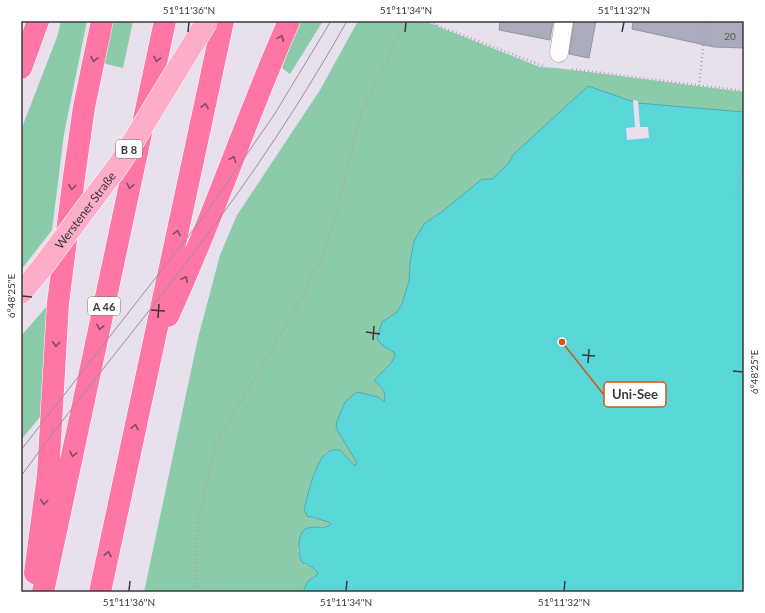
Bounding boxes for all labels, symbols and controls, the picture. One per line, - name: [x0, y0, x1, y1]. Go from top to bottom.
- text: 51°11'36"N: [163, 4, 215, 16]
- text: 51°11'34"N: [380, 4, 432, 16]
- text: 51°11'32"N: [598, 4, 650, 16]
- house number: 20: [724, 30, 736, 42]
- one-way arrow: [277, 35, 285, 42]
- one-way arrow: [91, 56, 99, 62]
- one-way arrow: [153, 56, 161, 62]
- one-way arrow: [200, 103, 208, 109]
- road number: B 8: [116, 140, 142, 158]
- one-way arrow: [229, 155, 237, 162]
- street label: Werstener Straße: [51, 168, 119, 252]
- one-way arrow: [126, 183, 134, 189]
- one-way arrow: [68, 184, 77, 190]
- one-way arrow: [173, 230, 181, 236]
- text: 6°48'25"E: [5, 273, 17, 318]
- one-way arrow: [180, 276, 188, 284]
- road number: A 46: [88, 297, 120, 315]
- one-way arrow: [96, 324, 104, 330]
- one-way arrow: [51, 341, 60, 347]
- text: 6°48'25"E: [748, 349, 760, 394]
- callout: Uni-See: [604, 382, 666, 407]
- text: Uni-See: [612, 386, 658, 402]
- one-way arrow: [131, 424, 139, 430]
- one-way arrow: [69, 451, 77, 457]
- one-way arrow: [40, 499, 49, 505]
- one-way arrow: [104, 551, 112, 557]
- text: 51°11'36"N: [103, 596, 155, 608]
- text: 51°11'34"N: [320, 596, 372, 608]
- text: 51°11'32"N: [538, 596, 590, 608]

